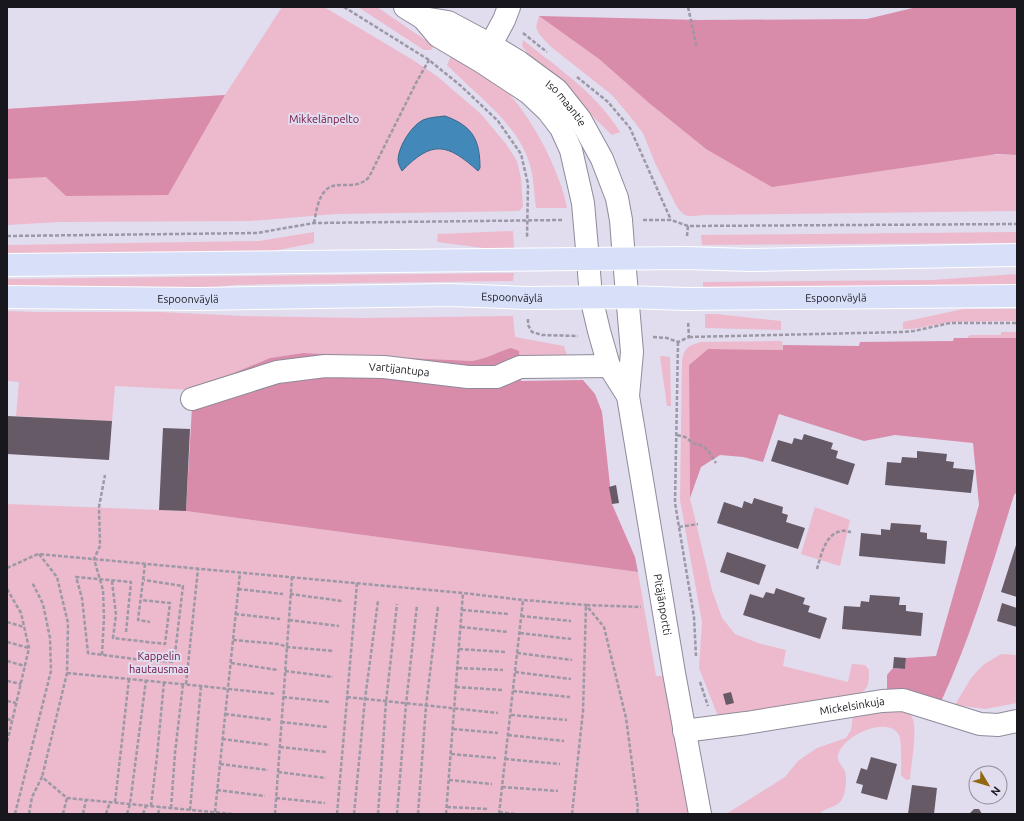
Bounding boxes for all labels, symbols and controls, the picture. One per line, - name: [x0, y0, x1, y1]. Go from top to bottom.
- street label: Iso maantie: [543, 78, 589, 128]
- park label: Mikkelänpelto: [289, 113, 359, 125]
- street label: Espoonväylä: [481, 290, 543, 304]
- street label: Espoonväylä: [805, 291, 867, 304]
- street label: Espoonväylä: [157, 293, 219, 305]
- street label: Vartijantupa: [369, 361, 430, 378]
- street label: Pitäjänportti: [652, 573, 674, 636]
- park label: Kappelin hautausmaa: [129, 650, 189, 675]
- street label: Mickelsinkuja: [819, 695, 885, 717]
- north arrow: [968, 765, 1008, 805]
- text: N: [989, 784, 1003, 798]

